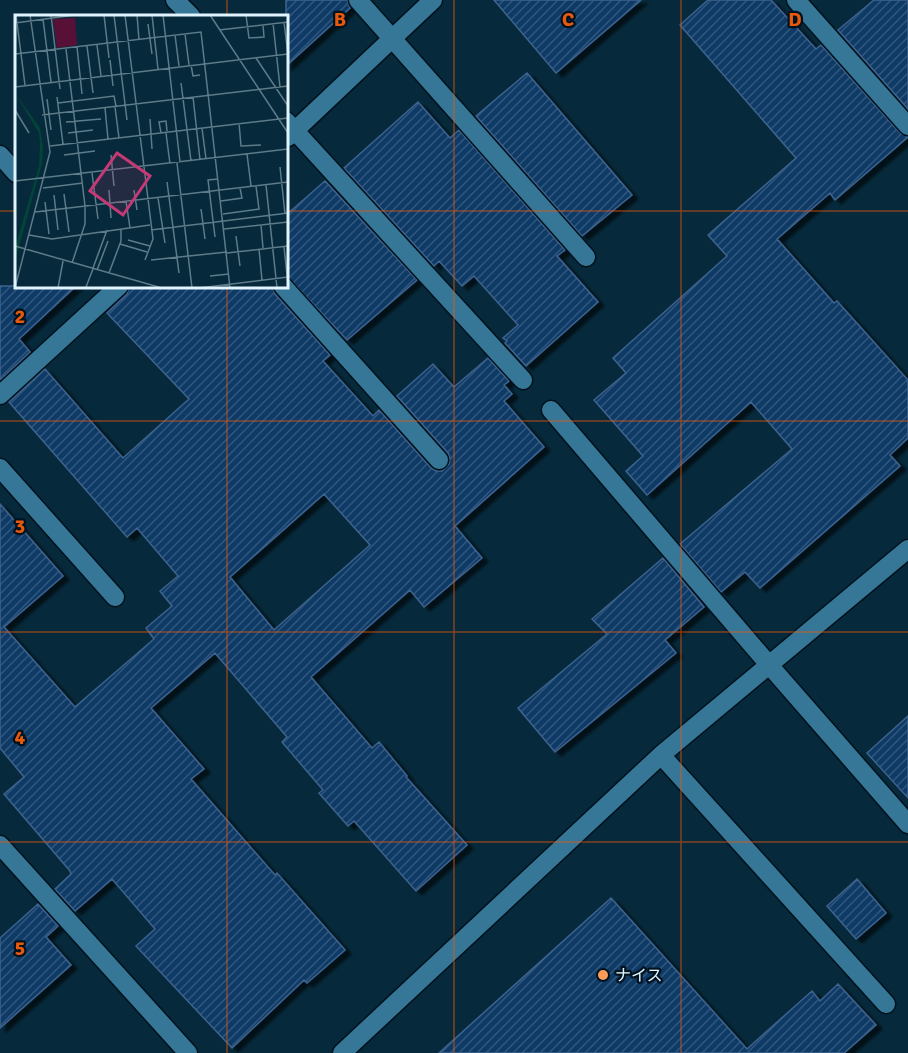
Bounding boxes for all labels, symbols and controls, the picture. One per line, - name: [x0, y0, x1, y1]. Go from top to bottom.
- text: B: [334, 7, 346, 32]
- text: C: [562, 7, 574, 32]
- text: D: [788, 7, 802, 32]
- inset map: [15, 15, 288, 288]
- text: 2: [15, 304, 25, 329]
- text: 3: [15, 514, 25, 539]
- text: 4: [15, 725, 26, 750]
- text: 5: [15, 936, 25, 961]
- place label: ナイス: [615, 966, 663, 986]
- marker: ナイス: [596, 968, 610, 982]

